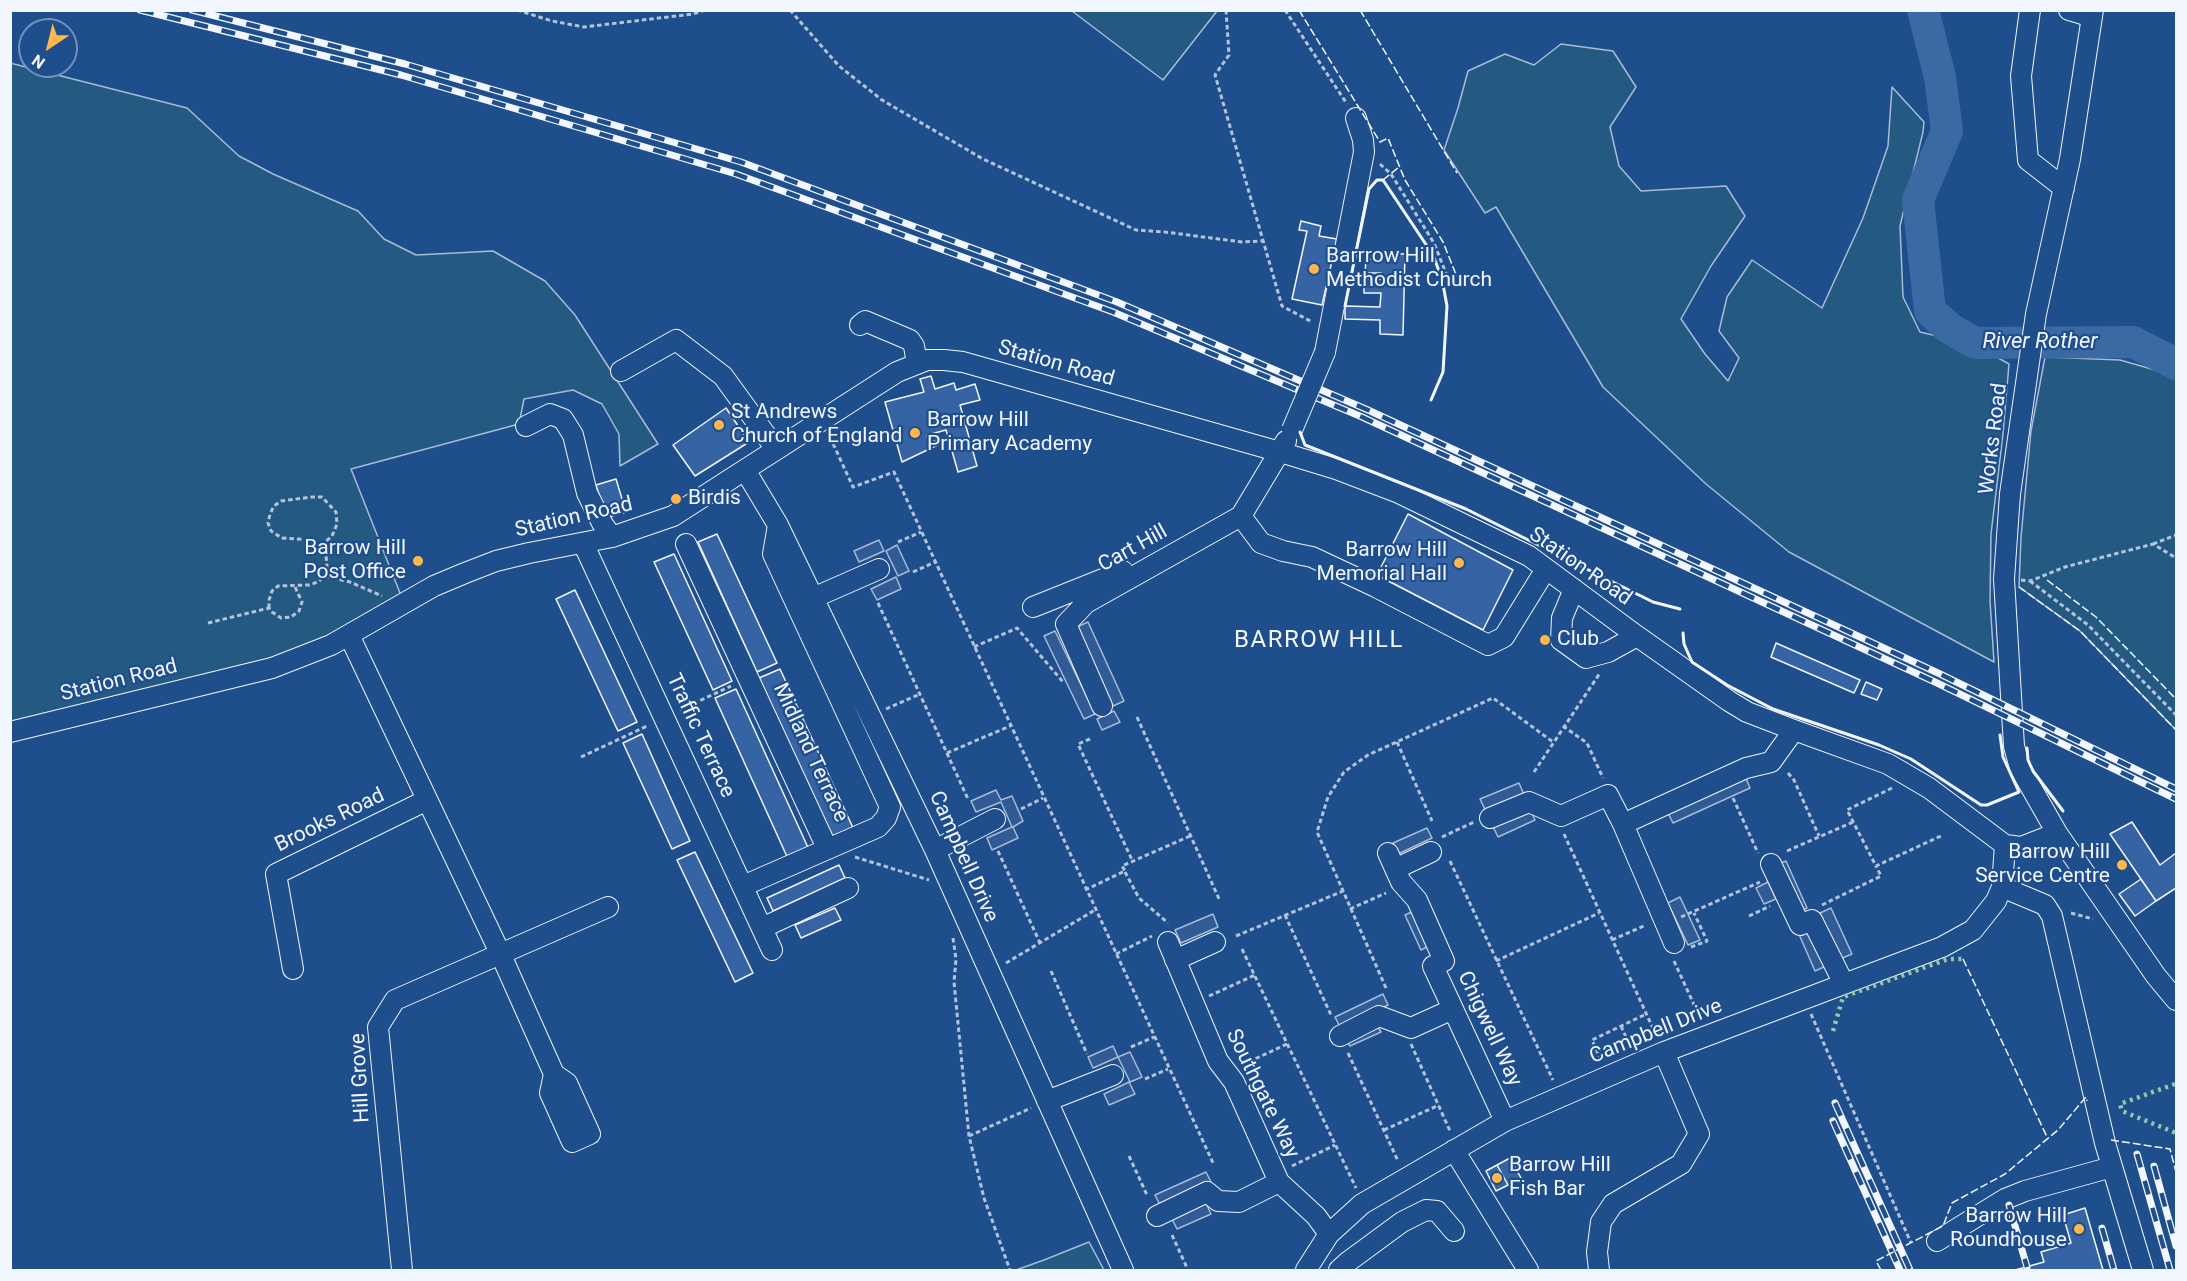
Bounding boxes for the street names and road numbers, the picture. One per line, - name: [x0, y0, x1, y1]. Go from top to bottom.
- street label: Station Road: [995, 335, 1117, 393]
- street label: Works Road: [1975, 382, 2013, 496]
- street label: Station Road: [513, 492, 635, 544]
- street label: Cart Hill: [1094, 520, 1172, 578]
- street label: Station Road: [1524, 522, 1636, 612]
- street label: Station Road: [58, 654, 180, 708]
- street label: Traffic Terrace: [660, 670, 740, 802]
- street label: Midland Terrace: [767, 679, 853, 827]
- street label: Brooks Road: [271, 784, 389, 858]
- street label: Campbell Drive: [923, 788, 1003, 926]
- street label: Chigwell Way: [1451, 967, 1527, 1091]
- street label: Campbell Drive: [1586, 994, 1726, 1070]
- street label: Southgate Way: [1220, 1025, 1304, 1163]
- street label: Hill Grove: [346, 1033, 376, 1123]

